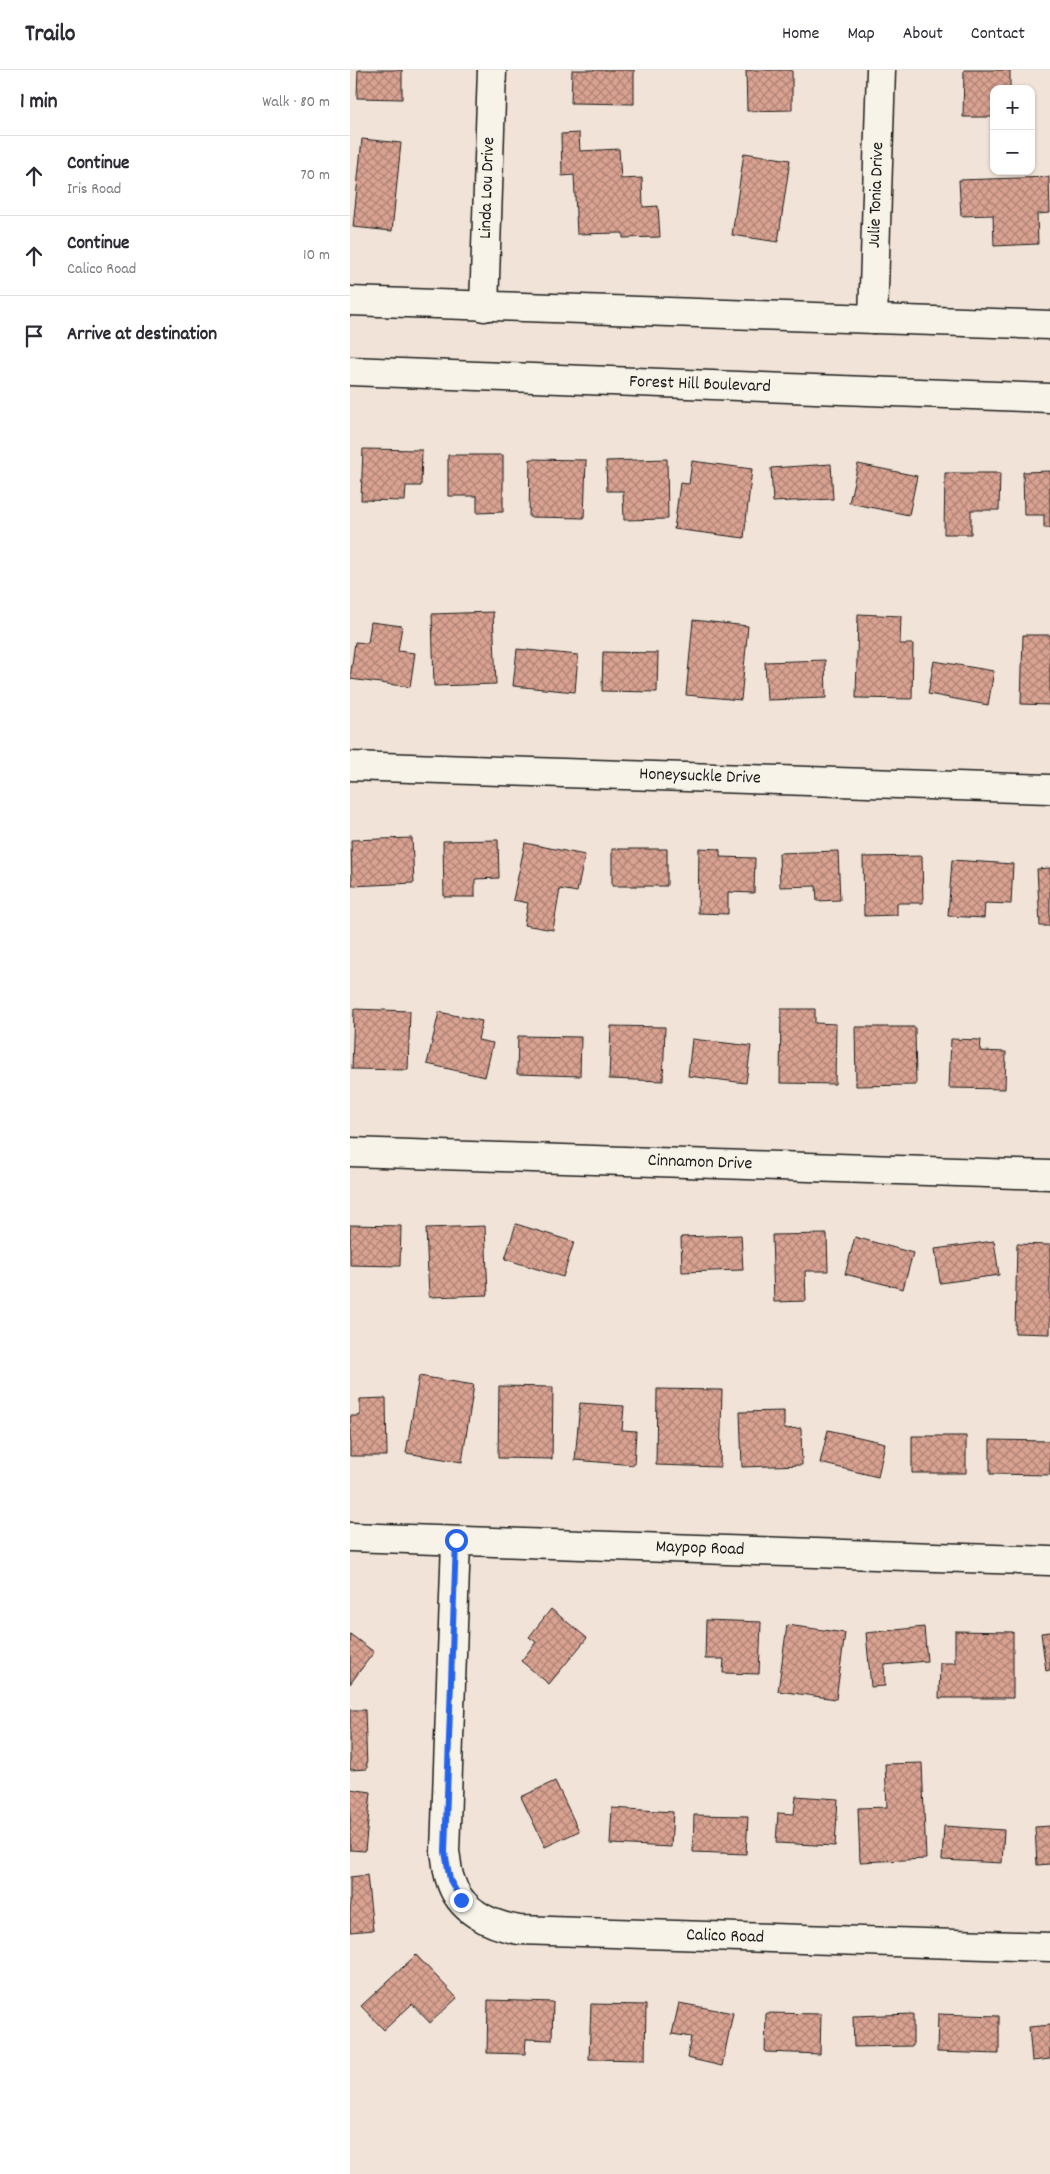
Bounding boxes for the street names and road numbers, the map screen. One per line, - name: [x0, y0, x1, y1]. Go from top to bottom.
- street label: Linda Lou Drive: [474, 137, 502, 239]
- street label: Julie Tonia Drive: [863, 141, 891, 249]
- street label: Forest Hill Boulevard: [629, 370, 771, 400]
- street label: Honeysuckle Drive: [639, 762, 761, 792]
- street label: Cinnamon Drive: [647, 1149, 753, 1177]
- street label: Maypop Road: [655, 1535, 745, 1563]
- street label: Calico Road: [686, 1923, 764, 1951]

